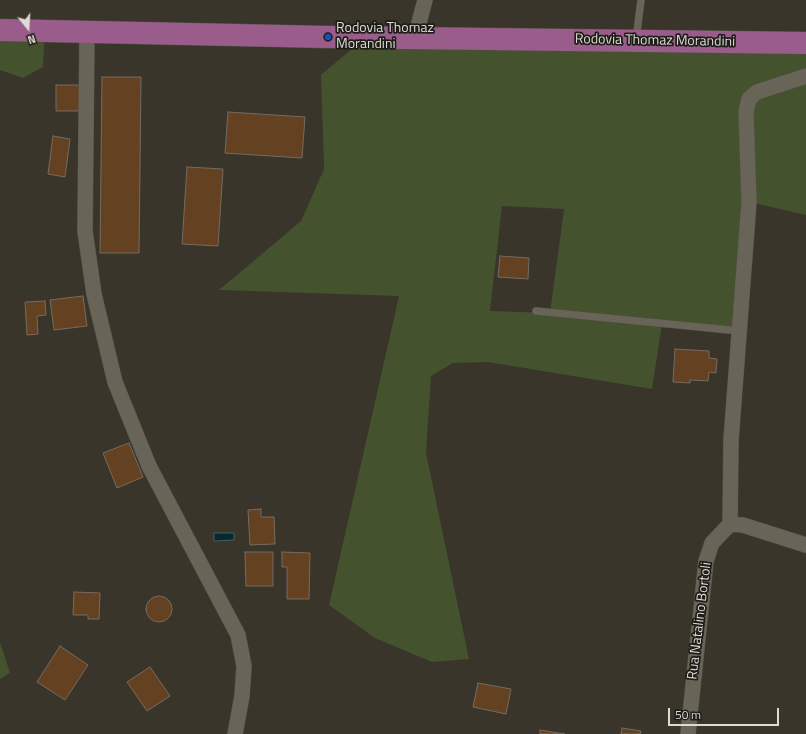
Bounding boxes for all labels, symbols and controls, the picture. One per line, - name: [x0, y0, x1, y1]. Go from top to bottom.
- north arrow: [8, 8, 48, 48]
- place label: Rodovia Thomaz Morandini: [336, 21, 434, 54]
- text: N: [26, 31, 38, 48]
- street label: Rodovia Thomaz Morandini: [575, 31, 735, 51]
- marker: Rodovia Thomaz Morandini: [323, 32, 333, 42]
- street label: Rua Natalino Bortoli: [684, 561, 716, 681]
- scale bar: [670, 700, 781, 726]
- text: 50 m: [675, 705, 701, 724]

